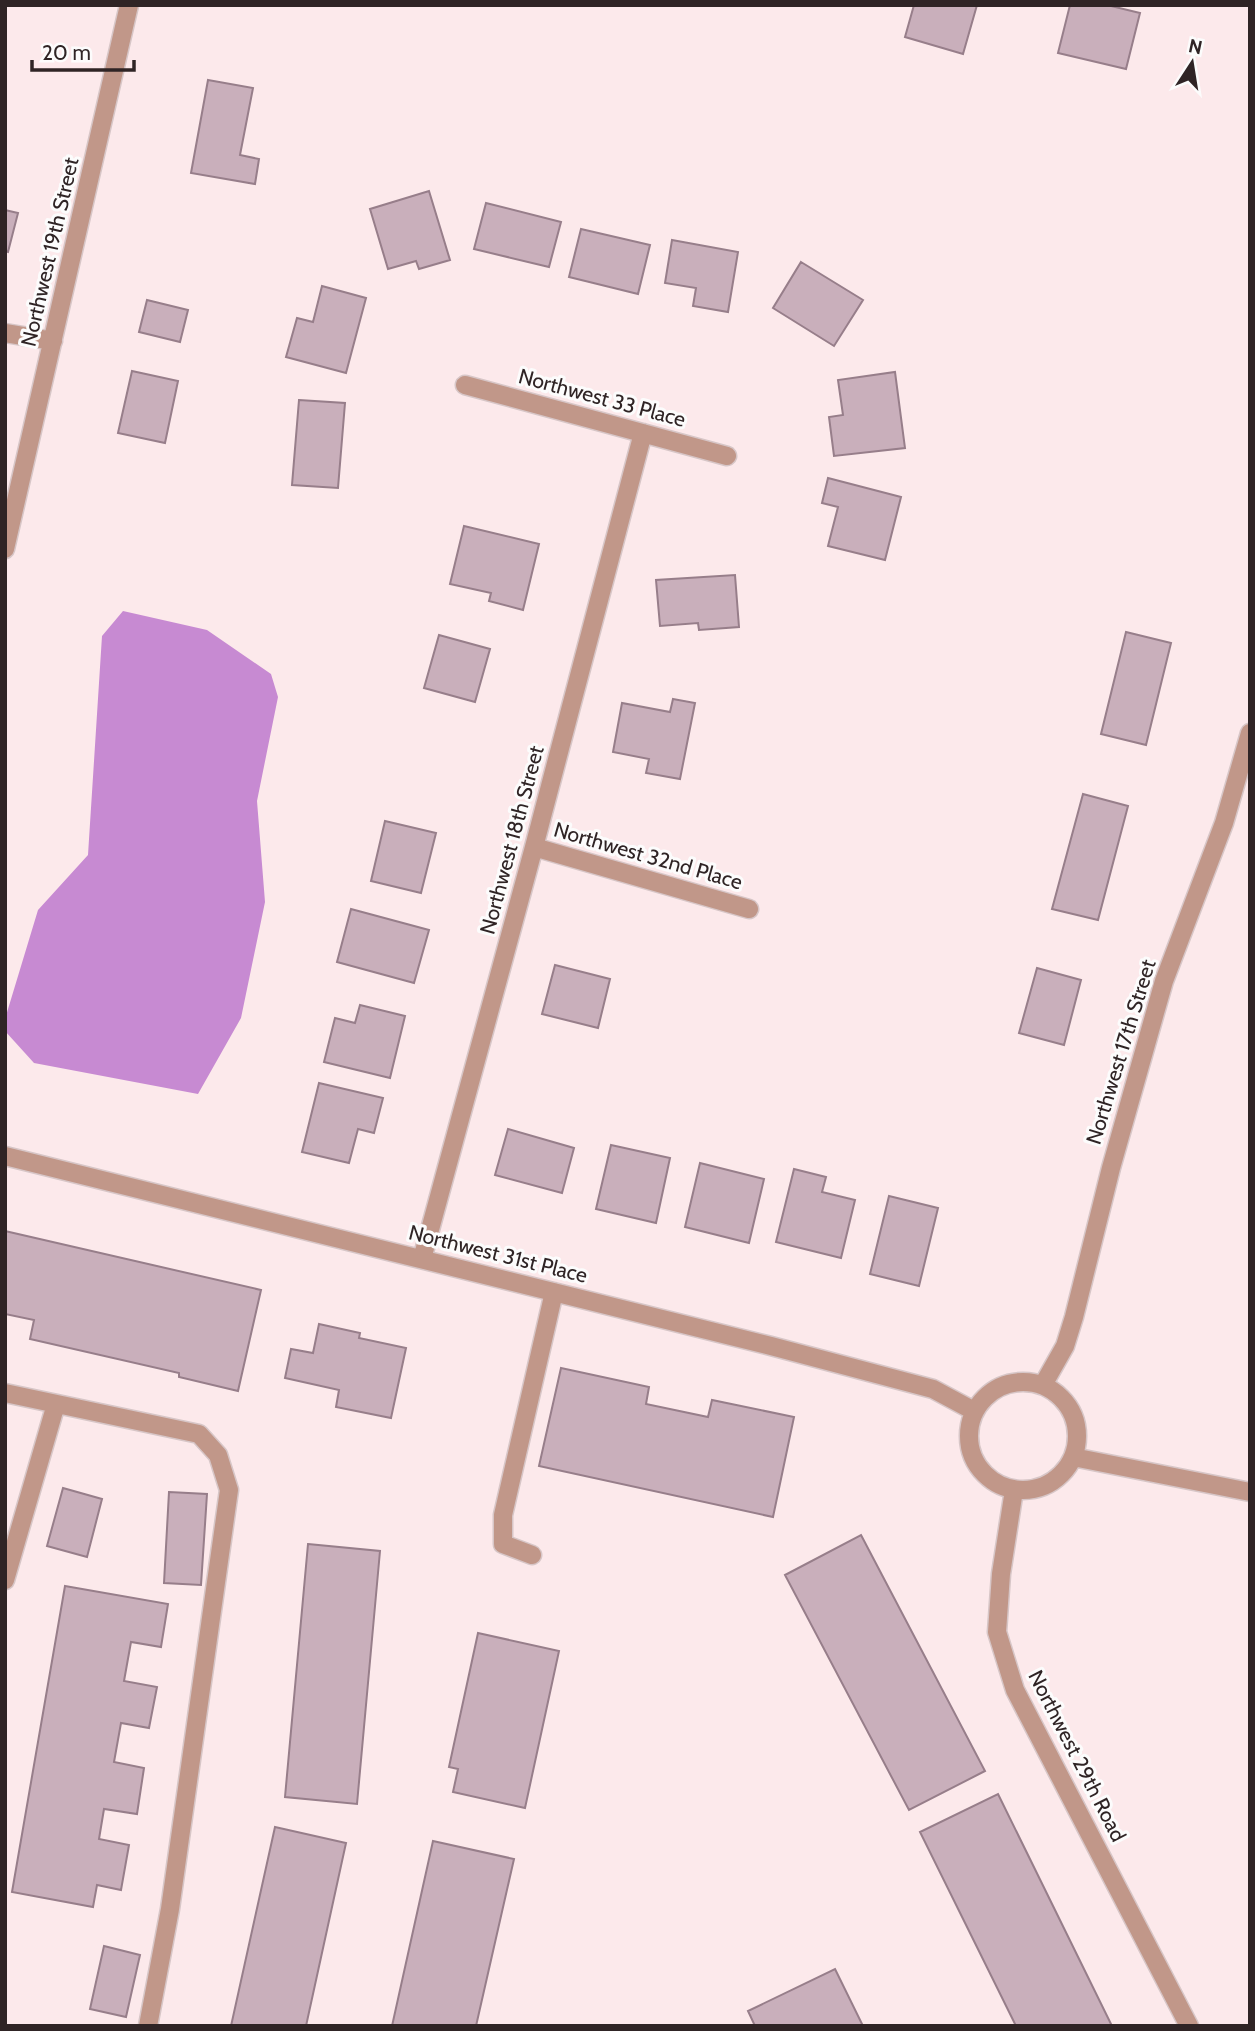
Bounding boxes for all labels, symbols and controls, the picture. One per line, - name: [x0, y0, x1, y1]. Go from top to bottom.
- scale bar: [32, 28, 133, 72]
- north arrow: [1157, 28, 1227, 98]
- text: N: [1186, 34, 1204, 60]
- text: 20 m: [42, 40, 91, 65]
- street label: Northwest 19th Street: [16, 155, 83, 349]
- street label: Northwest 33 Place: [516, 363, 689, 432]
- street label: Northwest 18th Street: [474, 743, 549, 937]
- street label: Northwest 32nd Place: [551, 817, 745, 894]
- street label: Northwest 17th Street: [1081, 956, 1161, 1147]
- street label: Northwest 31st Place: [406, 1219, 590, 1288]
- street label: Northwest 29th Road: [1023, 1666, 1131, 1846]

